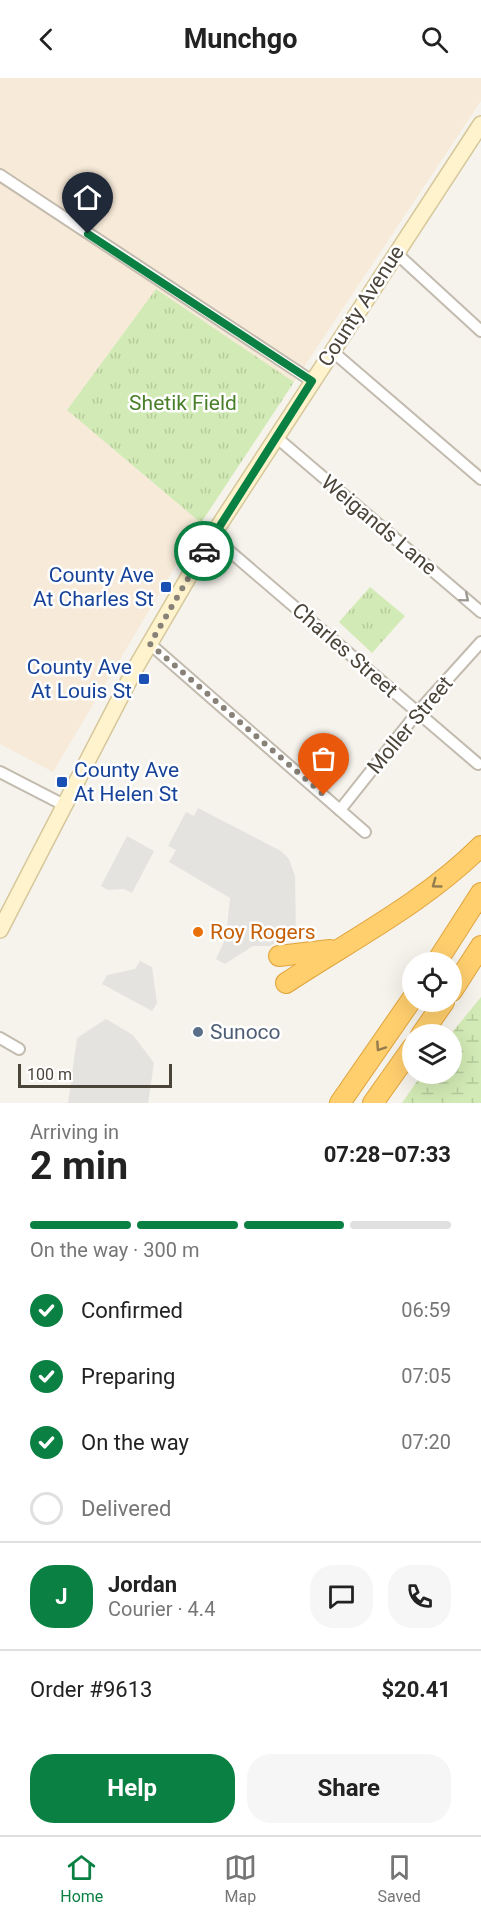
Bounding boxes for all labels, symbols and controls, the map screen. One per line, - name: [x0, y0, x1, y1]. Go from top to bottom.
- icon: back: [30, 23, 63, 56]
- text: Munchgo: [184, 23, 297, 55]
- icon: search: [418, 23, 451, 56]
- pin: [62, 172, 113, 234]
- icon: home: [71, 181, 104, 214]
- street label: County Avenue: [313, 241, 409, 371]
- park label: Shetik Field: [129, 391, 237, 415]
- street label: Weigands Lane: [317, 470, 441, 580]
- courier: [174, 521, 234, 581]
- icon: car: [188, 535, 221, 568]
- place label: County Ave At Charles St: [33, 563, 154, 611]
- marker: County Ave At Charles St: [159, 580, 173, 594]
- one-way arrow: [458, 591, 469, 602]
- street label: Charles Street: [288, 598, 403, 702]
- place label: County Ave At Louis St: [27, 655, 132, 703]
- street label: Moller Street: [362, 671, 458, 778]
- marker: County Ave At Louis St: [137, 672, 151, 686]
- pin: [298, 733, 349, 795]
- icon: bag: [307, 742, 340, 775]
- place label: County Ave At Helen St: [74, 758, 179, 806]
- marker: County Ave At Helen St: [55, 775, 69, 789]
- one-way arrow: [432, 877, 443, 888]
- place label: Roy Rogers: [210, 920, 316, 944]
- marker: Roy Rogers: [191, 925, 205, 939]
- map controls: [402, 952, 462, 1084]
- button: locate: [402, 952, 462, 1012]
- place label: Sunoco: [210, 1020, 281, 1044]
- button: layers: [402, 1024, 462, 1084]
- marker: Sunoco: [191, 1025, 205, 1039]
- one-way arrow: [376, 1041, 387, 1052]
- scale bar: [18, 1061, 172, 1088]
- text: 100 m: [27, 1065, 72, 1084]
- text: Arriving in: [30, 1120, 119, 1144]
- text: 07:28–07:33: [324, 1142, 451, 1167]
- text: 2 min: [30, 1143, 128, 1189]
- text: On the way · 300 m: [30, 1238, 199, 1262]
- icon: check: [30, 1294, 63, 1327]
- text: Confirmed: [81, 1298, 183, 1323]
- text: 06:59: [401, 1298, 451, 1322]
- icon: check: [30, 1360, 63, 1393]
- text: Preparing: [81, 1364, 175, 1389]
- text: 07:05: [401, 1364, 451, 1388]
- icon: check: [30, 1426, 63, 1459]
- text: On the way: [81, 1430, 189, 1455]
- text: 07:20: [401, 1430, 451, 1454]
- text: Delivered: [81, 1496, 171, 1521]
- button: chat: [310, 1565, 373, 1628]
- button: phone: [388, 1565, 451, 1628]
- text: Jordan: [108, 1572, 177, 1597]
- text: J: [55, 1584, 68, 1609]
- text: Courier · 4.4: [108, 1597, 215, 1621]
- text: Order #9613: [30, 1677, 152, 1702]
- text: $20.41: [382, 1677, 451, 1702]
- button: Help: [30, 1754, 235, 1823]
- button: Share: [247, 1754, 451, 1823]
- tab: Home: [60, 1851, 103, 1906]
- tab: Map: [224, 1851, 257, 1906]
- tab: Saved: [377, 1851, 421, 1906]

